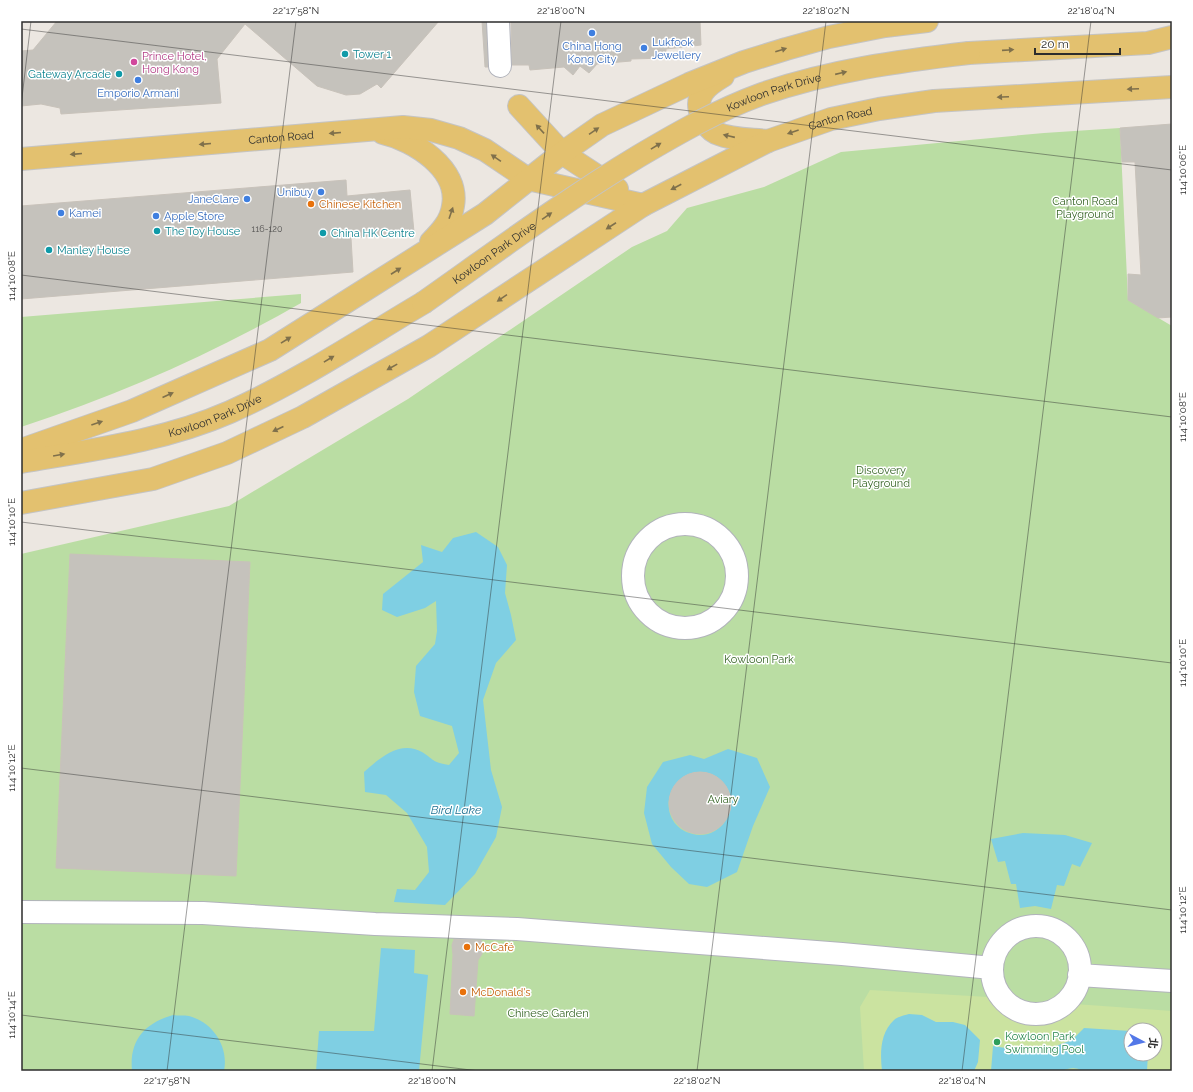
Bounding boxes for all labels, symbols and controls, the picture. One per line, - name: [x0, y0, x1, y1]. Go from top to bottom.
- text: 22°17'58"N: [273, 5, 319, 16]
- text: 22°18'00"N: [537, 5, 585, 16]
- text: 22°18'02"N: [802, 5, 850, 16]
- text: 22°18'04"N: [1067, 5, 1115, 16]
- marker: China Hong Kong City: [587, 28, 597, 38]
- scale bar: [1035, 30, 1120, 56]
- place label: Lukfook Jewellery: [652, 36, 701, 62]
- text: 20 m: [1041, 37, 1069, 51]
- place label: China Hong Kong City: [562, 40, 622, 66]
- marker: Lukfook Jewellery: [639, 43, 649, 53]
- one-way arrow: [1002, 46, 1014, 53]
- one-way arrow: [776, 47, 788, 53]
- place label: Tower 1: [353, 48, 391, 61]
- marker: Tower 1: [340, 49, 350, 59]
- place label: Prince Hotel, Hong Kong: [142, 50, 207, 76]
- marker: Prince Hotel, Hong Kong: [129, 57, 139, 67]
- place label: Gateway Arcade: [28, 68, 112, 81]
- marker: Gateway Arcade: [114, 69, 124, 79]
- one-way arrow: [835, 70, 847, 76]
- street label: Kowloon Park Drive: [725, 71, 823, 115]
- marker: Emporio Armani: [133, 75, 143, 85]
- one-way arrow: [1127, 86, 1139, 93]
- place label: Emporio Armani: [97, 87, 179, 100]
- one-way arrow: [996, 94, 1009, 100]
- street label: Canton Road: [807, 105, 874, 133]
- one-way arrow: [536, 124, 545, 135]
- one-way arrow: [588, 127, 600, 134]
- street label: Canton Road: [248, 128, 315, 147]
- one-way arrow: [787, 129, 799, 135]
- one-way arrow: [329, 130, 341, 137]
- one-way arrow: [723, 133, 735, 139]
- one-way arrow: [199, 140, 211, 147]
- one-way arrow: [650, 143, 662, 150]
- text: 114°10'06"E: [1177, 145, 1188, 195]
- one-way arrow: [70, 151, 82, 158]
- one-way arrow: [490, 154, 502, 161]
- one-way arrow: [670, 184, 682, 191]
- place label: Unibuy: [277, 186, 313, 199]
- marker: Unibuy: [316, 187, 326, 197]
- place label: JaneClare: [188, 193, 240, 206]
- marker: JaneClare: [242, 194, 252, 204]
- park label: Canton Road Playground: [1052, 195, 1118, 221]
- place label: Chinese Kitchen: [319, 198, 401, 211]
- marker: Chinese Kitchen: [306, 199, 316, 209]
- place label: Kamei: [69, 207, 101, 220]
- one-way arrow: [448, 207, 454, 219]
- marker: Kamei: [56, 208, 66, 218]
- place label: Apple Store: [164, 210, 225, 223]
- marker: Apple Store: [151, 211, 161, 221]
- one-way arrow: [541, 212, 552, 220]
- street label: Kowloon Park Drive: [450, 219, 539, 287]
- one-way arrow: [605, 223, 616, 230]
- house number: 116-120: [252, 224, 283, 234]
- place label: The Toy House: [165, 225, 241, 238]
- marker: The Toy House: [152, 226, 162, 236]
- place label: China HK Centre: [331, 227, 415, 240]
- marker: China HK Centre: [318, 228, 328, 238]
- place label: Manley House: [57, 244, 130, 257]
- marker: Manley House: [44, 245, 54, 255]
- text: 114°10'08"E: [6, 251, 17, 301]
- one-way arrow: [391, 267, 401, 275]
- one-way arrow: [497, 294, 507, 302]
- one-way arrow: [280, 337, 292, 344]
- one-way arrow: [324, 355, 334, 363]
- one-way arrow: [386, 364, 398, 370]
- one-way arrow: [162, 392, 174, 398]
- street label: Kowloon Park Drive: [167, 392, 264, 440]
- text: 114°10'08"E: [1177, 392, 1188, 442]
- one-way arrow: [92, 420, 104, 426]
- one-way arrow: [272, 426, 284, 432]
- one-way arrow: [53, 452, 65, 458]
- park label: Discovery Playground: [852, 464, 910, 490]
- text: 114°10'10"E: [6, 498, 17, 546]
- text: 114°10'10"E: [1177, 639, 1188, 687]
- park label: Kowloon Park: [724, 653, 794, 666]
- text: 114°10'12"E: [6, 744, 17, 792]
- park label: Aviary: [707, 793, 739, 806]
- water label: Bird Lake: [431, 803, 482, 817]
- text: 114°10'12"E: [1177, 886, 1188, 934]
- place label: McCafé: [475, 941, 515, 954]
- marker: McCafé: [462, 942, 472, 952]
- place label: McDonald's: [471, 986, 531, 999]
- marker: McDonald's: [458, 987, 468, 997]
- text: 114°10'14"E: [6, 991, 17, 1039]
- park label: Chinese Garden: [507, 1007, 589, 1020]
- north arrow: [1123, 1022, 1163, 1062]
- place label: Kowloon Park Swimming Pool: [1005, 1030, 1084, 1056]
- marker: Kowloon Park Swimming Pool: [992, 1037, 1002, 1047]
- text: 北: [1145, 1037, 1160, 1049]
- text: 22°17'58"N: [144, 1075, 190, 1086]
- text: 22°18'00"N: [408, 1075, 456, 1086]
- text: 22°18'02"N: [673, 1075, 721, 1086]
- text: 22°18'04"N: [938, 1075, 986, 1086]

